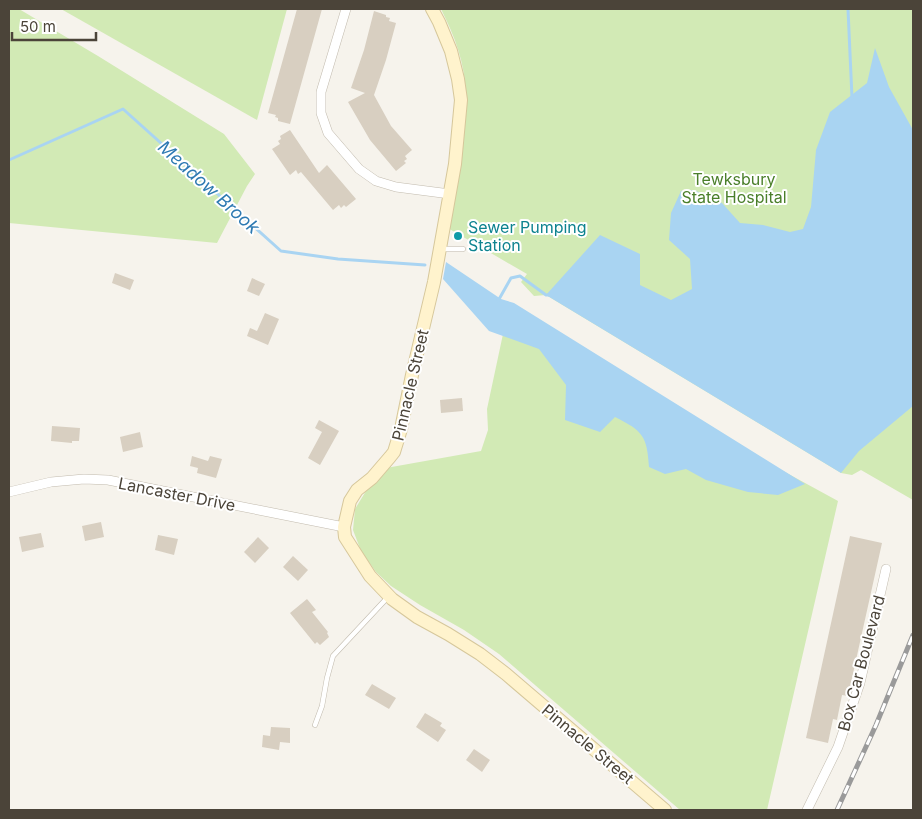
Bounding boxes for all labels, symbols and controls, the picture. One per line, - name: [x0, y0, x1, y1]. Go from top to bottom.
- scale bar: [12, 10, 96, 42]
- text: 50 m: [20, 17, 56, 36]
- water label: Meadow Brook: [154, 136, 265, 239]
- park label: Tewksbury State Hospital: [681, 169, 787, 207]
- place label: Sewer Pumping Station: [468, 217, 587, 255]
- marker: Sewer Pumping Station: [452, 230, 464, 242]
- street label: Pinnacle Street: [387, 327, 433, 443]
- street label: Lancaster Drive: [117, 473, 237, 515]
- street label: Box Car Boulevard: [833, 593, 889, 733]
- street label: Pinnacle Street: [538, 700, 638, 788]

